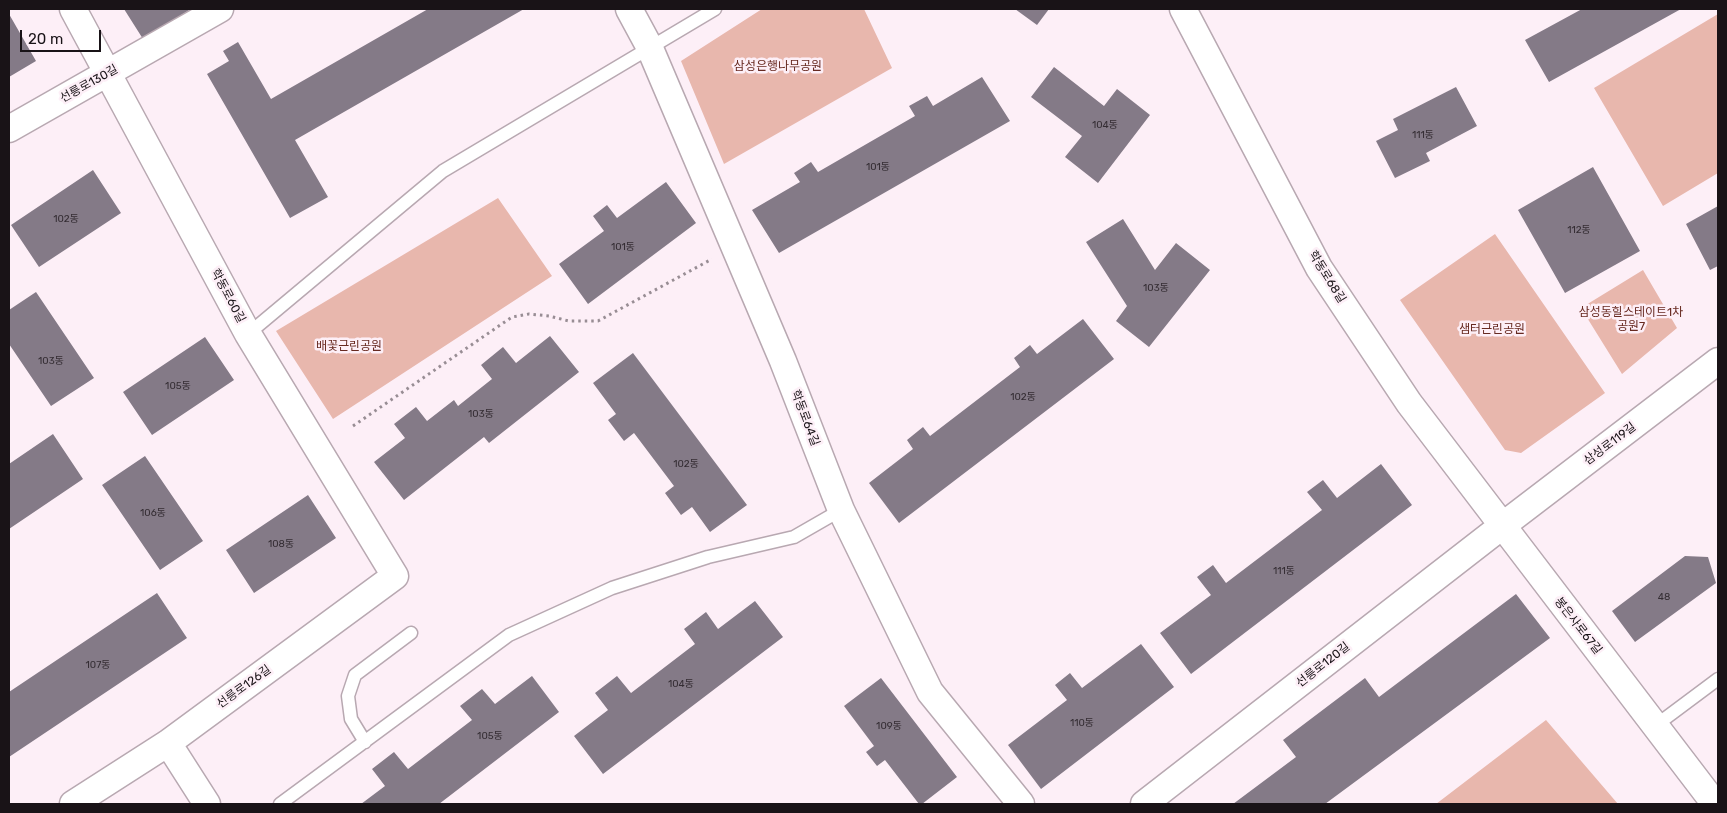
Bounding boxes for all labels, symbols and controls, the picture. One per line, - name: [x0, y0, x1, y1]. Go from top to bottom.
- scale bar: [22, 20, 104, 52]
- text: 20 m: [28, 30, 63, 48]
- park label: 삼성은행나무공원: [734, 60, 822, 74]
- street label: 선릉로130길: [57, 62, 121, 106]
- house number: 104동: [1092, 119, 1118, 131]
- house number: 111동: [1412, 129, 1434, 141]
- house number: 101동: [866, 161, 890, 173]
- house number: 102동: [53, 213, 79, 225]
- house number: 112동: [1567, 224, 1591, 236]
- house number: 101동: [611, 241, 635, 253]
- street label: 학동로68길: [1305, 248, 1349, 306]
- street label: 학동로60길: [208, 267, 248, 325]
- house number: 103동: [1143, 282, 1169, 294]
- park label: 삼성동힐스테이트1차 공원7: [1579, 306, 1683, 334]
- park label: 샘터근린공원: [1459, 323, 1525, 337]
- park label: 배꽃근린공원: [316, 340, 382, 354]
- house number: 103동: [38, 355, 64, 367]
- house number: 105동: [165, 380, 191, 392]
- street label: 학동로64길: [788, 388, 822, 448]
- house number: 102동: [1010, 391, 1036, 403]
- house number: 103동: [468, 408, 494, 420]
- street label: 삼성로119길: [1581, 420, 1639, 468]
- house number: 102동: [673, 458, 699, 470]
- house number: 106동: [140, 507, 166, 519]
- house number: 108동: [268, 538, 294, 550]
- house number: 111동: [1273, 565, 1295, 577]
- house number: 48: [1658, 591, 1670, 603]
- street label: 봉은사로67길: [1551, 595, 1605, 657]
- street label: 선릉로120길: [1293, 640, 1353, 690]
- house number: 107동: [86, 659, 110, 671]
- street label: 선릉로126길: [214, 662, 274, 712]
- house number: 104동: [668, 678, 694, 690]
- house number: 110동: [1070, 717, 1094, 729]
- house number: 109동: [876, 720, 902, 732]
- house number: 105동: [477, 730, 503, 742]

